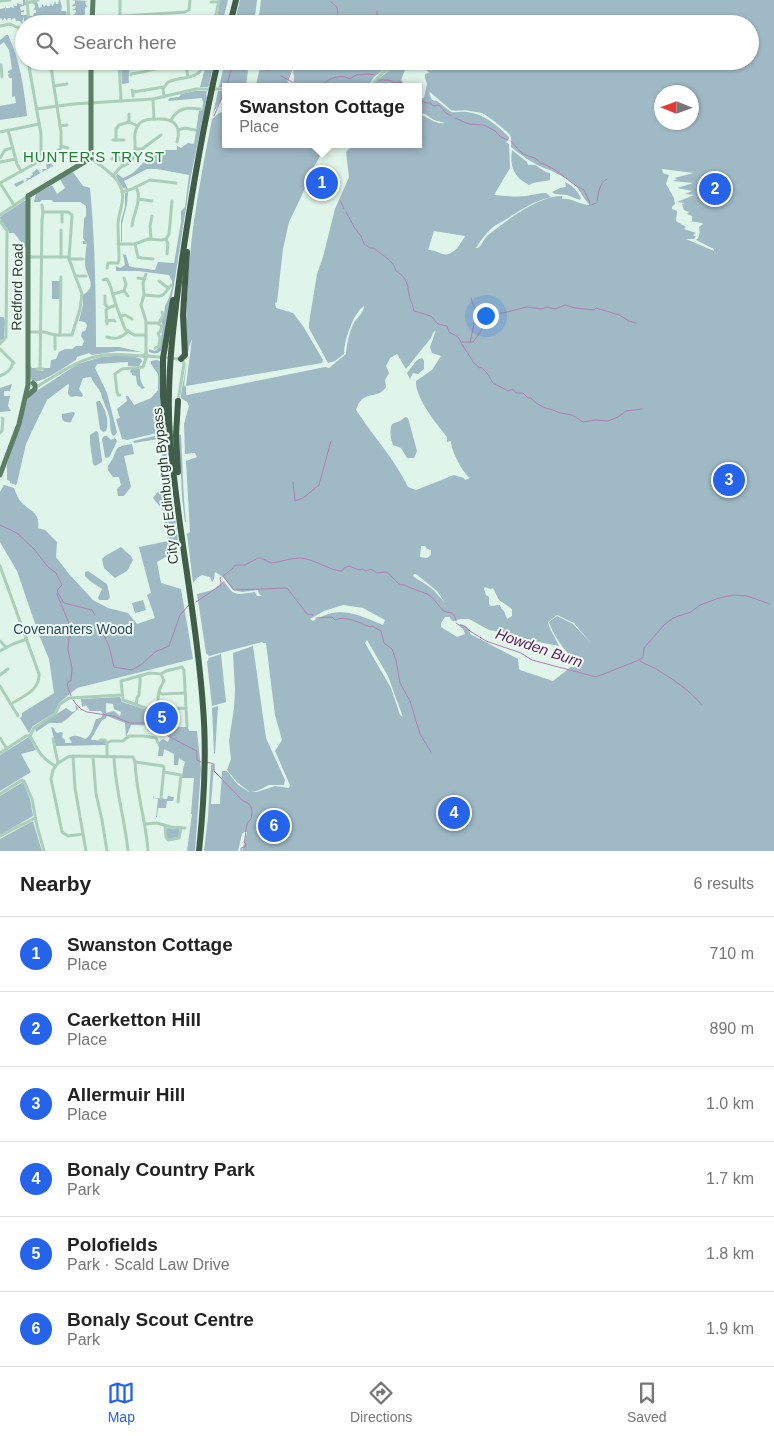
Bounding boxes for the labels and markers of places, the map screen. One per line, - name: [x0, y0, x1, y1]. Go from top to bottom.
- pin: 1: [306, 164, 338, 202]
- pin: 2: [699, 170, 731, 208]
- pin: 3: [713, 461, 745, 499]
- pin: 5: [146, 699, 178, 737]
- pin: 4: [438, 794, 470, 832]
- pin: 6: [258, 807, 290, 845]

